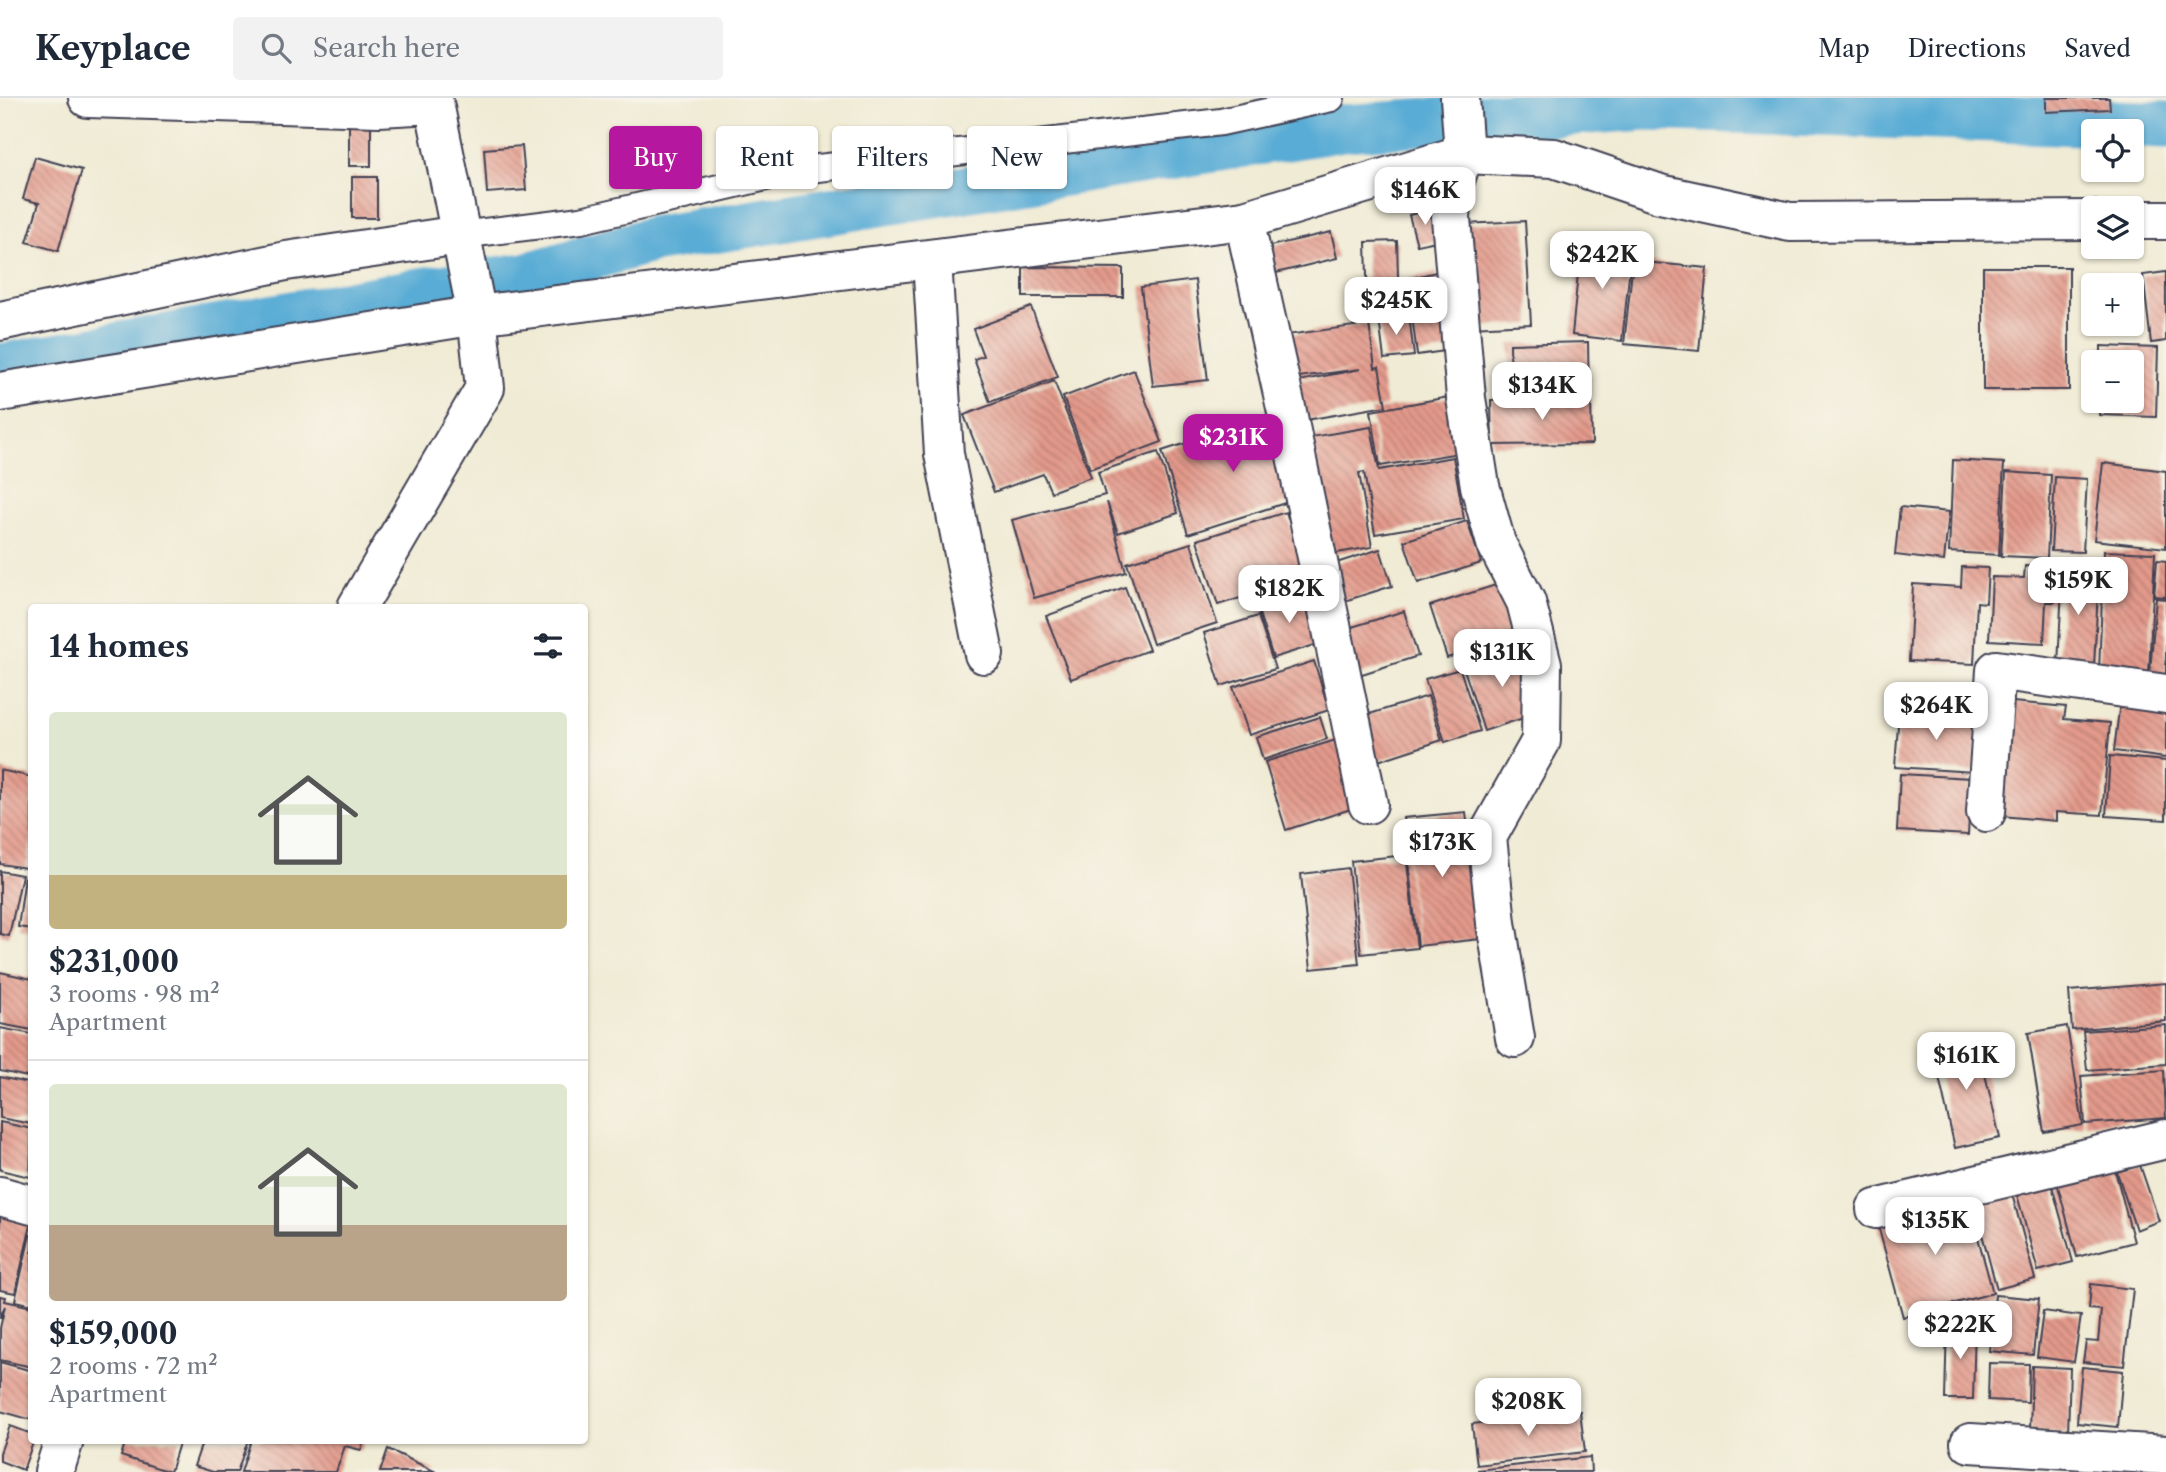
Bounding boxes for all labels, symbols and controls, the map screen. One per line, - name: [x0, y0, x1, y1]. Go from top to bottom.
- search box: [233, 17, 723, 80]
- text: Keyplace: [35, 28, 191, 69]
- icon: search: [257, 29, 295, 67]
- text: Search here: [313, 32, 460, 64]
- text: Map: [1818, 34, 1870, 63]
- text: Directions: [1908, 34, 2026, 63]
- text: Saved: [2064, 34, 2131, 63]
- map controls: [2081, 119, 2144, 413]
- button: locate: [2081, 119, 2144, 182]
- chip: Buy: [609, 126, 702, 189]
- chip: Rent: [716, 126, 818, 189]
- chip: Filters: [832, 126, 953, 189]
- chip: New: [967, 126, 1067, 189]
- pin: $146K: [1376, 167, 1474, 227]
- text: $146K: [1391, 176, 1459, 204]
- button: layers: [2081, 196, 2144, 259]
- pin: $242K: [1553, 232, 1651, 291]
- text: $242K: [1566, 240, 1638, 268]
- button: +: [2081, 273, 2144, 336]
- pin: $245K: [1347, 278, 1445, 337]
- text: $245K: [1360, 286, 1432, 314]
- button: −: [2081, 350, 2144, 413]
- pin: $134K: [1493, 362, 1591, 422]
- text: $134K: [1508, 371, 1576, 399]
- pin: $231K: [1184, 414, 1282, 474]
- text: $231K: [1199, 423, 1267, 451]
- pin: $159K: [2029, 558, 2127, 617]
- pin: $182K: [1240, 566, 1338, 625]
- text: $159K: [2044, 566, 2112, 594]
- text: $182K: [1254, 574, 1324, 602]
- icon: filters: [529, 627, 567, 665]
- text: 14 homes: [49, 628, 189, 665]
- pin: $131K: [1453, 630, 1551, 689]
- text: $131K: [1470, 638, 1534, 666]
- pin: $264K: [1887, 682, 1985, 742]
- text: $264K: [1900, 691, 1972, 719]
- icon: home: [245, 757, 371, 883]
- pin: $173K: [1393, 820, 1491, 879]
- text: $173K: [1409, 828, 1475, 856]
- text: $231,000: [49, 943, 179, 980]
- text: 3 rooms · 98 m²: [49, 980, 220, 1008]
- text: Apartment: [49, 1008, 167, 1036]
- pin: $161K: [1917, 1032, 2015, 1092]
- text: $161K: [1933, 1041, 1999, 1069]
- icon: home: [245, 1129, 371, 1255]
- pin: $135K: [1886, 1198, 1984, 1257]
- text: $135K: [1901, 1206, 1969, 1234]
- pin: $222K: [1911, 1302, 2009, 1361]
- text: $222K: [1924, 1310, 1996, 1338]
- text: $159,000: [49, 1315, 178, 1352]
- text: 2 rooms · 72 m²: [49, 1352, 218, 1380]
- pin: $208K: [1479, 1378, 1577, 1438]
- text: Apartment: [49, 1380, 167, 1408]
- text: $208K: [1491, 1387, 1565, 1415]

